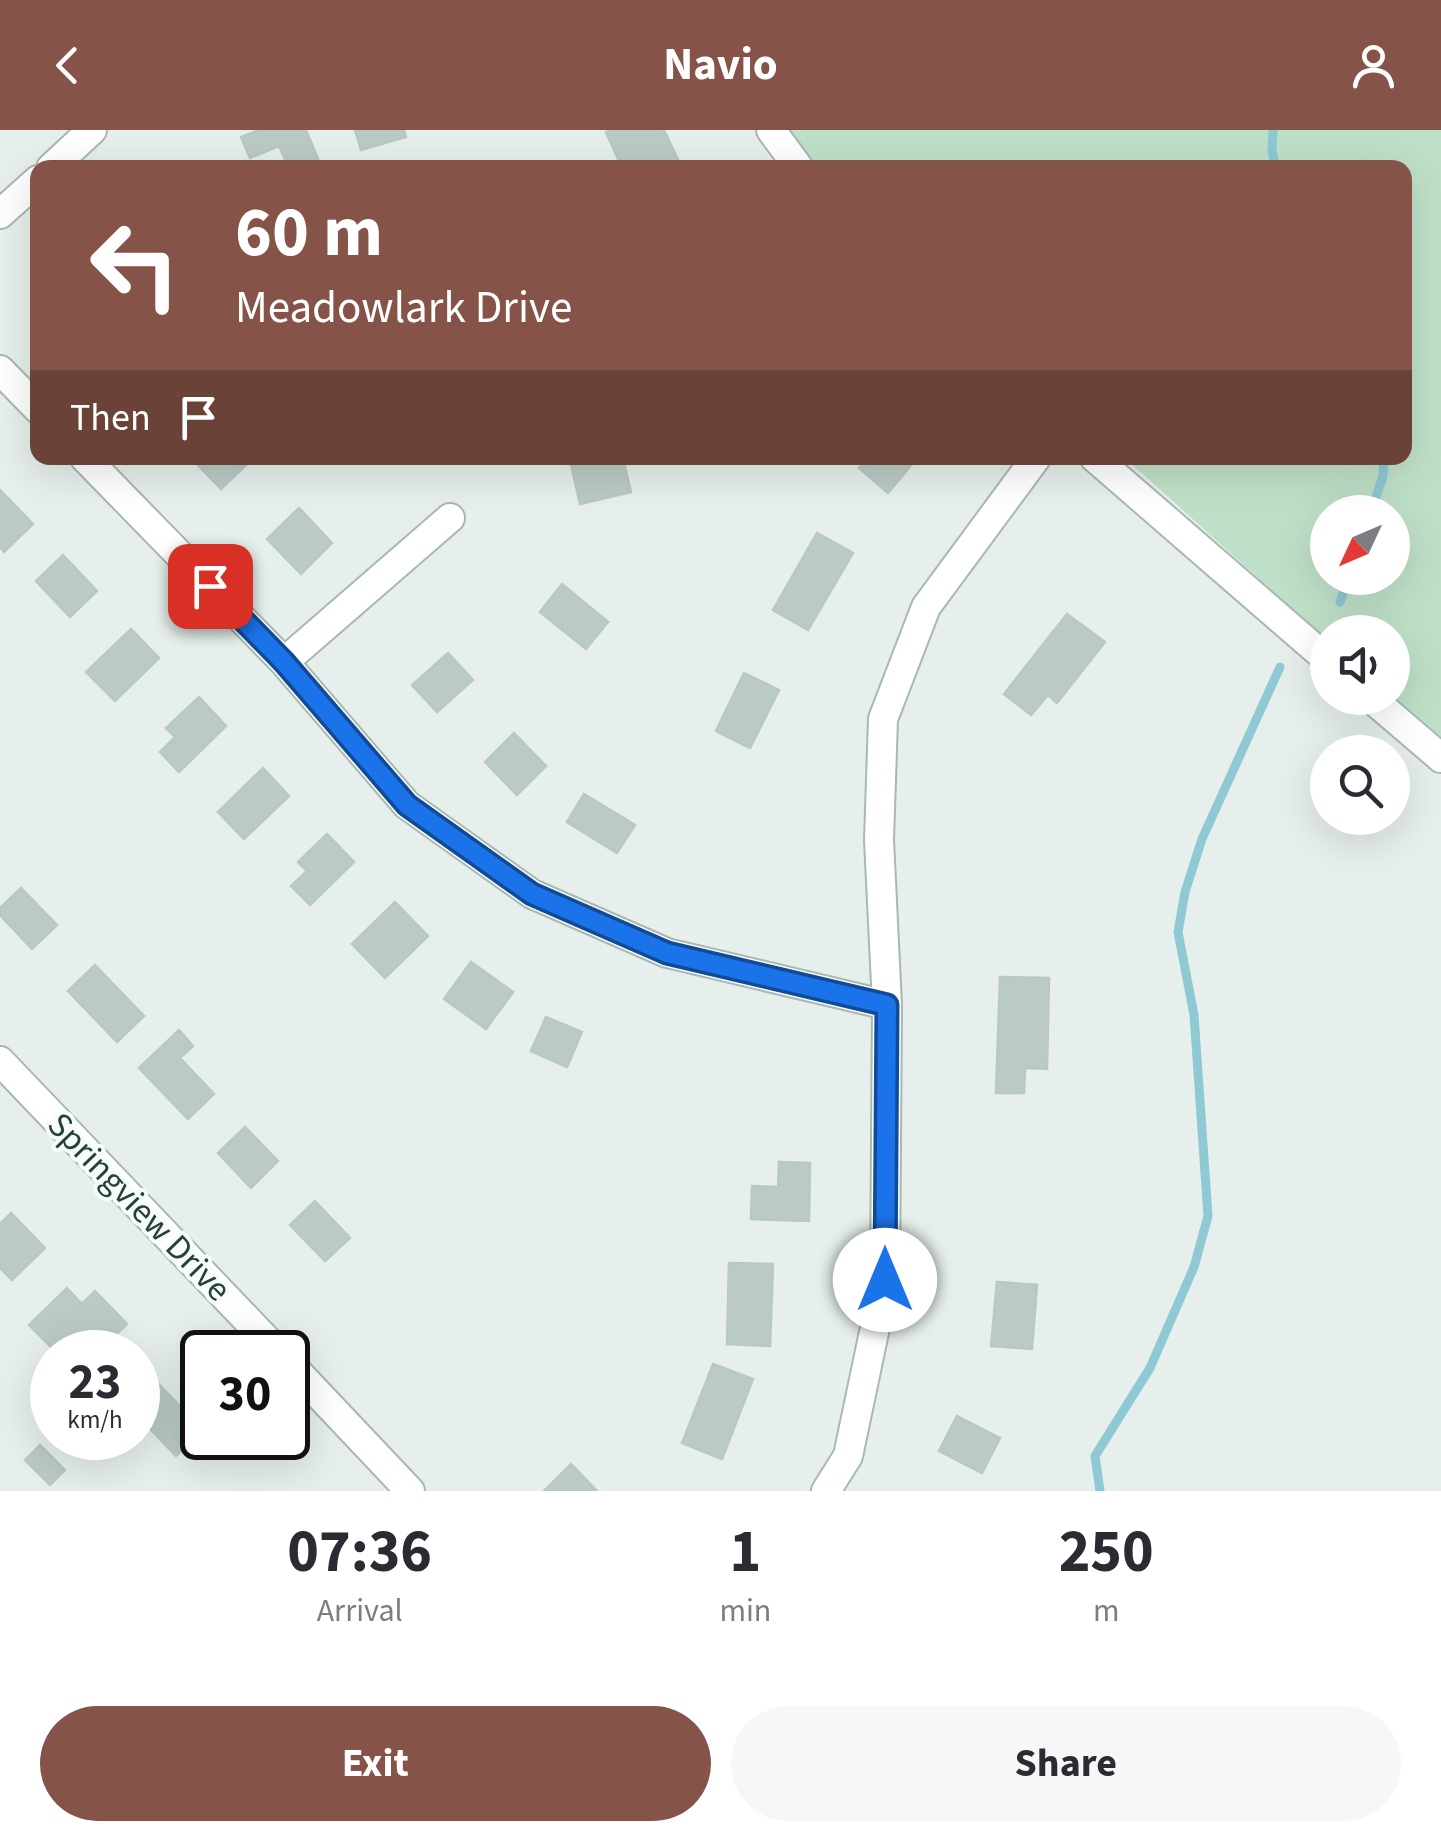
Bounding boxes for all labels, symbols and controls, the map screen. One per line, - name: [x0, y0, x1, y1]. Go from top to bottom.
- text: Navio: [663, 33, 778, 97]
- icon: back: [40, 38, 95, 93]
- icon: person: [1346, 38, 1401, 93]
- text: 60 m: [235, 183, 383, 283]
- icon: left: [70, 200, 200, 330]
- text: Meadowlark Drive: [235, 276, 572, 340]
- icon: arrive: [171, 390, 226, 445]
- text: Then: [70, 391, 151, 445]
- north arrow: [1310, 495, 1410, 595]
- map controls: [1310, 495, 1410, 835]
- pin: [168, 544, 253, 629]
- icon: arrive: [183, 559, 238, 614]
- button: sound: [1310, 615, 1410, 715]
- button: search: [1310, 735, 1410, 835]
- street label: Springview Drive: [36, 1101, 242, 1313]
- position arrow: [833, 1228, 937, 1332]
- speed limit sign: 30: [180, 1330, 310, 1460]
- text: 23: [69, 1347, 121, 1418]
- text: km/h: [67, 1402, 123, 1438]
- text: 07:36: [287, 1510, 432, 1595]
- text: 1: [730, 1510, 761, 1595]
- text: 250: [1059, 1510, 1154, 1595]
- text: Arrival: [317, 1588, 403, 1634]
- text: min: [719, 1588, 771, 1634]
- text: m: [1093, 1588, 1119, 1634]
- button: Exit: [40, 1706, 711, 1821]
- button: Share: [731, 1706, 1401, 1821]

